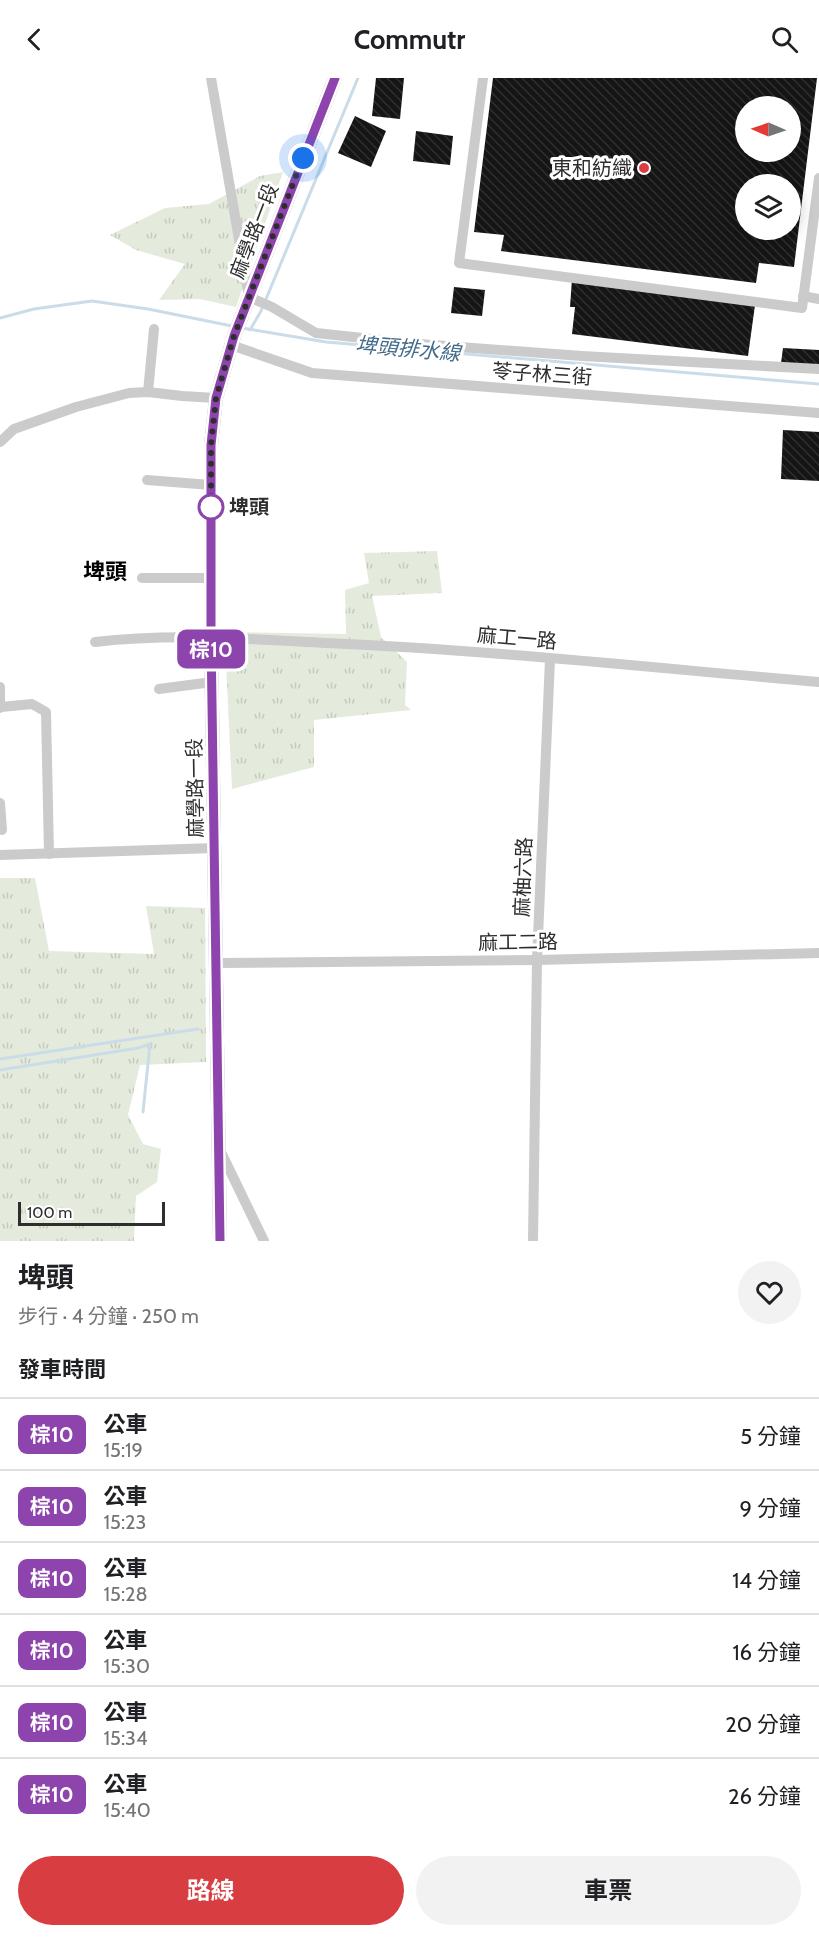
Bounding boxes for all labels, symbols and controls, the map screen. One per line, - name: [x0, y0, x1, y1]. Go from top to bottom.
- icon: back: [18, 23, 51, 56]
- text: Commutr: [354, 23, 465, 56]
- icon: search: [768, 23, 801, 56]
- north arrow: [735, 96, 801, 162]
- map controls: [735, 96, 801, 240]
- your location: [288, 143, 318, 173]
- place label: 東和紡織: [552, 156, 632, 180]
- marker: 東和紡織: [637, 161, 651, 175]
- button: layers: [735, 174, 801, 240]
- street label: 麻學路一段: [225, 180, 283, 282]
- water label: 埤頭排水線: [355, 331, 463, 366]
- street label: 苓子林三街: [491, 359, 593, 389]
- marker: 埤頭: [198, 494, 224, 520]
- place label: 埤頭: [229, 495, 269, 519]
- district label: 埤頭: [83, 558, 127, 585]
- street label: 麻工一路: [476, 623, 558, 653]
- line badge: 棕10: [176, 630, 246, 668]
- text: 棕10: [189, 637, 233, 662]
- street label: 麻學路一段: [182, 738, 208, 838]
- street label: 麻柚六路: [510, 837, 536, 917]
- street label: 麻工二路: [478, 929, 558, 955]
- scale bar: [18, 1199, 165, 1226]
- text: 100 m: [27, 1203, 72, 1222]
- text: 埤頭: [18, 1260, 74, 1294]
- button: heart: [738, 1261, 801, 1324]
- text: 步行 · 4 分鐘 · 250 m: [18, 1304, 199, 1328]
- text: 發車時間: [18, 1356, 106, 1383]
- text: 公車: [104, 1411, 148, 1438]
- text: 棕10: [30, 1422, 74, 1447]
- text: 5 分鐘: [740, 1423, 801, 1450]
- text: 15:19: [104, 1438, 143, 1462]
- text: 公車: [104, 1483, 148, 1510]
- text: 棕10: [30, 1494, 74, 1519]
- text: 9 分鐘: [740, 1495, 801, 1522]
- text: 15:23: [104, 1510, 146, 1534]
- text: 公車: [104, 1555, 148, 1582]
- text: 棕10: [30, 1566, 74, 1591]
- text: 14 分鐘: [732, 1567, 801, 1594]
- text: 15:28: [104, 1582, 148, 1606]
- text: 公車: [104, 1627, 148, 1654]
- text: 棕10: [30, 1638, 74, 1663]
- text: 16 分鐘: [732, 1639, 801, 1666]
- text: 15:30: [104, 1654, 150, 1678]
- text: 公車: [104, 1699, 148, 1726]
- text: 棕10: [30, 1710, 74, 1735]
- text: 20 分鐘: [725, 1711, 801, 1738]
- text: 15:34: [104, 1726, 147, 1750]
- text: 公車: [104, 1771, 148, 1798]
- text: 棕10: [30, 1782, 74, 1807]
- text: 26 分鐘: [728, 1783, 801, 1810]
- text: 15:40: [104, 1798, 151, 1822]
- button: 路線: [18, 1856, 404, 1925]
- button: 車票: [416, 1856, 801, 1925]

